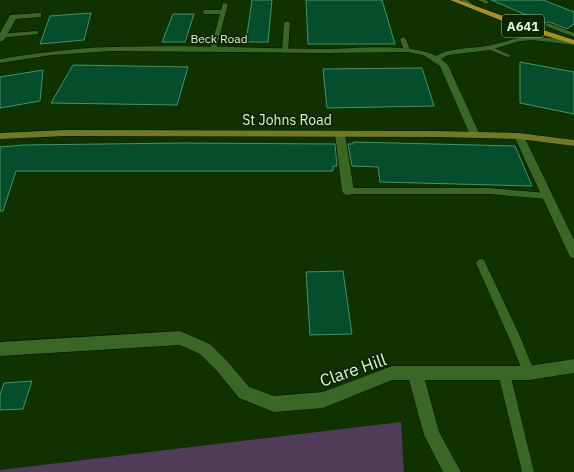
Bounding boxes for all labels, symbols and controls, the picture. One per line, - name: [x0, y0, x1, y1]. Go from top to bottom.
- road number: A641: [502, 15, 544, 37]
- street label: Beck Road: [190, 31, 248, 46]
- street label: St Johns Road: [242, 111, 332, 129]
- street label: Clare Hill: [317, 348, 390, 392]

